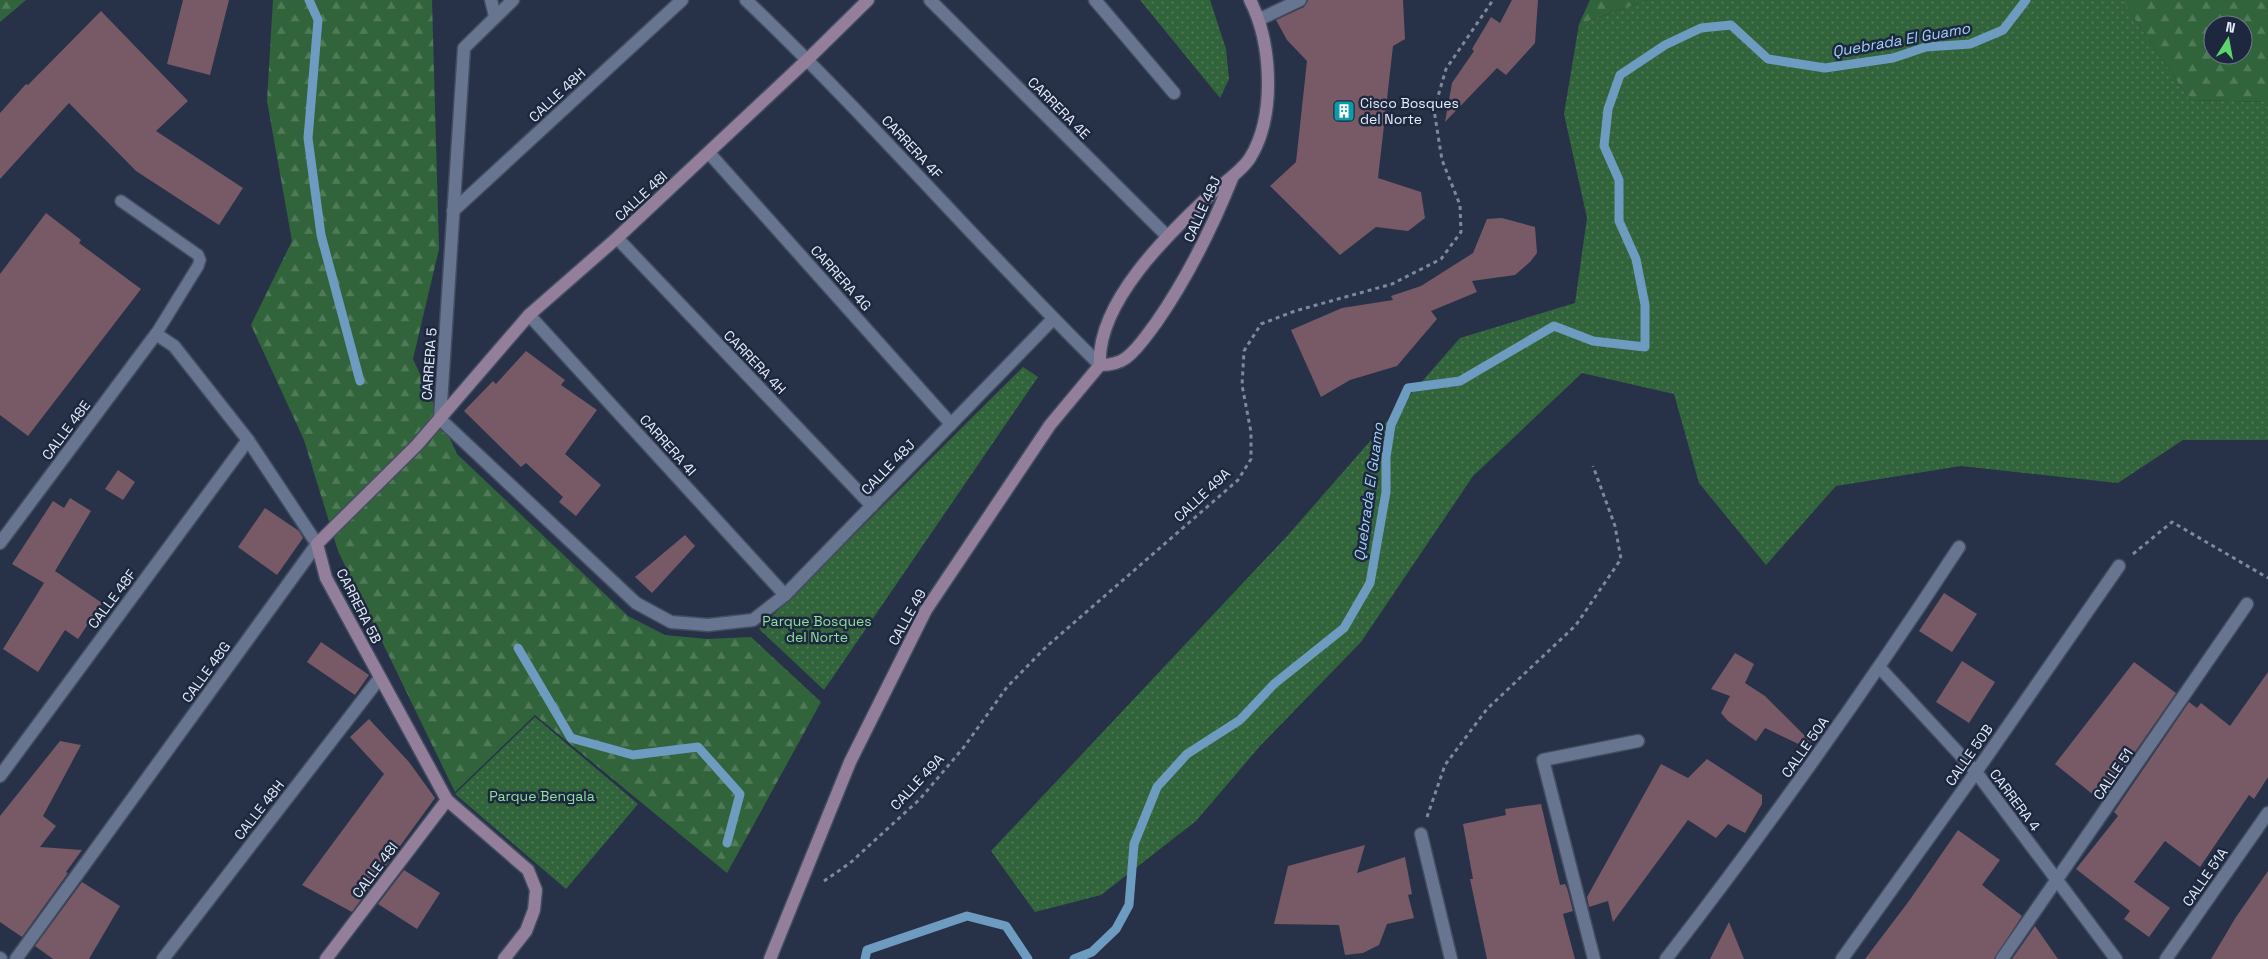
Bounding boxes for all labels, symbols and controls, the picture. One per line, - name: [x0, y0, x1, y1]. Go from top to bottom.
- north arrow: [2203, 15, 2253, 65]
- water label: Quebrada El Guamo: [1831, 18, 1972, 61]
- text: N: [2224, 18, 2237, 37]
- street label: CALLE 48H: [525, 64, 589, 126]
- street label: CARRERA 4E: [1024, 73, 1094, 143]
- place label: Cisco Bosques del Norte: [1360, 94, 1459, 128]
- building icon: Cisco Bosques del Norte: [1332, 99, 1356, 123]
- street label: CARRERA 4F: [878, 111, 946, 183]
- street label: CALLE 48I: [611, 167, 671, 225]
- street label: CALLE 48J: [1179, 173, 1225, 245]
- street label: CARRERA 4G: [807, 241, 875, 315]
- street label: CARRERA 4H: [720, 326, 790, 398]
- street label: CARRERA 5: [417, 327, 441, 401]
- street label: CALLE 48E: [38, 397, 94, 463]
- street label: CARRERA 4I: [636, 411, 700, 479]
- water label: Quebrada El Guamo: [1349, 421, 1388, 562]
- street label: CALLE 48J: [857, 435, 919, 499]
- street label: CALLE 49A: [1170, 464, 1234, 526]
- street label: CALLE 48F: [84, 565, 140, 632]
- street label: CARRERA 5B: [332, 565, 386, 647]
- street label: CALLE 49: [884, 586, 930, 648]
- park label: Parque Bosques del Norte: [762, 612, 872, 646]
- street label: CALLE 48G: [178, 638, 234, 706]
- street label: CALLE 50A: [1777, 713, 1833, 781]
- street label: CALLE 50B: [1941, 721, 1997, 789]
- street label: CALLE 51: [2089, 745, 2137, 803]
- street label: CALLE 49A: [886, 750, 948, 814]
- street label: CARRERA 4: [1986, 765, 2044, 835]
- street label: CALLE 48H: [230, 776, 288, 844]
- park label: Parque Bengala: [489, 787, 595, 805]
- street label: CALLE 48I: [348, 838, 402, 902]
- street label: CALLE 51A: [2178, 844, 2232, 910]

